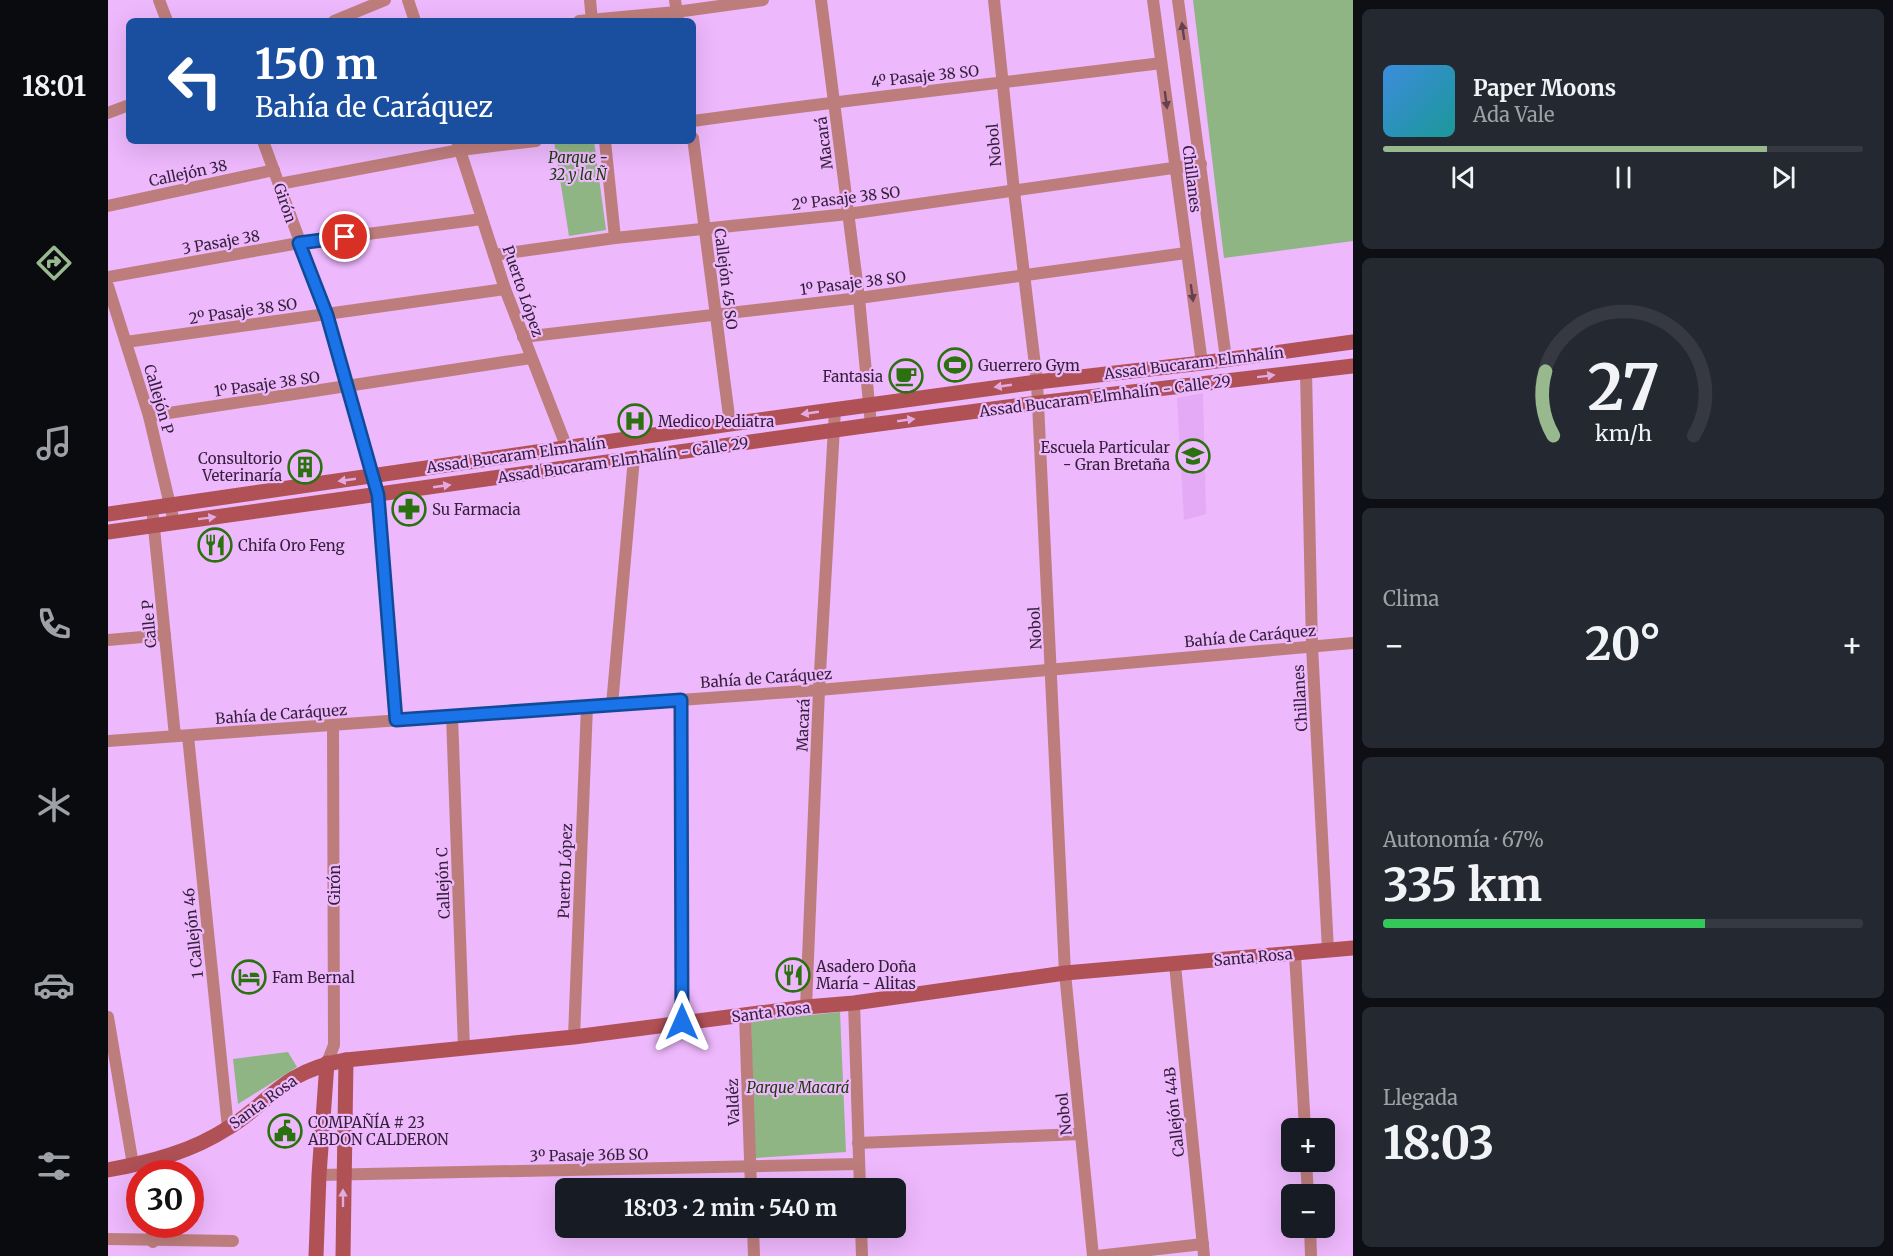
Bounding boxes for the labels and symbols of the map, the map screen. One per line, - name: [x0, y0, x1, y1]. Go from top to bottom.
- one-way arrow: [1178, 21, 1187, 40]
- street label: 4º Pasaje 38 SO: [870, 61, 980, 91]
- one-way arrow: [1161, 90, 1170, 109]
- street label: Macará: [811, 115, 837, 171]
- street label: Nobol: [983, 122, 1005, 167]
- street label: Chillanes: [1178, 145, 1206, 213]
- park label: Parque - 32 y la Ñ: [548, 148, 608, 184]
- street label: Callejón 38: [147, 155, 229, 191]
- street label: Girón: [269, 181, 301, 225]
- street label: 2º Pasaje 38 SO: [791, 182, 901, 214]
- pin: [319, 211, 370, 262]
- street label: 3 Pasaje 38: [181, 226, 261, 258]
- street label: Callejón 45 SO: [710, 227, 742, 331]
- street label: Puerto López: [498, 243, 548, 339]
- street label: 1º Pasaje 38 SO: [799, 267, 907, 299]
- one-way arrow: [1188, 284, 1197, 303]
- street label: 2º Pasaje 38 SO: [188, 294, 299, 328]
- street label: Assad Bucaram Elmhalín: [1102, 343, 1285, 384]
- sports icon: Guerrero Gym: [937, 347, 973, 383]
- place label: Guerrero Gym: [978, 356, 1080, 375]
- cafe icon: Fantasia: [888, 358, 924, 394]
- street label: Callejón P: [140, 362, 178, 436]
- street label: 1º Pasaje 38 SO: [213, 367, 321, 401]
- place label: Fantasia: [823, 367, 883, 386]
- street label: Assad Bucaram Elmhalín - Calle 29: [977, 371, 1232, 421]
- one-way arrow: [1257, 372, 1276, 381]
- one-way arrow: [994, 382, 1013, 391]
- hospital icon: Medico Pediatra: [617, 403, 653, 439]
- one-way arrow: [801, 408, 820, 418]
- place label: Medico Pediatra: [658, 412, 774, 431]
- one-way arrow: [896, 416, 915, 425]
- street label: Assad Bucaram Elmhalín: [424, 433, 607, 477]
- street label: Assad Bucaram Elmhalín - Calle 29: [495, 433, 750, 487]
- place label: Escuela Particular - Gran Bretaña: [1041, 438, 1170, 474]
- school or university icon: Escuela Particular - Gran Bretaña: [1175, 438, 1211, 474]
- place label: Consultorio Veterinaría: [198, 449, 282, 485]
- building icon: Consultorio Veterinaría: [287, 449, 323, 485]
- one-way arrow: [337, 476, 356, 485]
- one-way arrow: [433, 482, 452, 491]
- pharmacy icon: Su Farmacia: [391, 491, 427, 527]
- place label: Su Farmacia: [432, 500, 520, 519]
- one-way arrow: [198, 513, 217, 522]
- restaurant icon: Chifa Oro Feng: [197, 527, 233, 563]
- place label: Chifa Oro Feng: [238, 536, 345, 555]
- street label: Calle P: [137, 599, 161, 649]
- street label: Nobol: [1024, 606, 1046, 650]
- street label: Bahía de Caráquez: [1183, 621, 1317, 651]
- street label: Bahía de Caráquez: [699, 664, 833, 692]
- street label: Chillanes: [1289, 664, 1311, 732]
- street label: Macará: [793, 698, 813, 752]
- street label: Bahía de Caráquez: [214, 700, 348, 728]
- street label: Puerto López: [554, 823, 576, 919]
- street label: Callejón C: [432, 847, 454, 919]
- street label: Girón: [325, 865, 344, 905]
- street label: 1 Callejón 46: [179, 887, 207, 979]
- street label: Santa Rosa: [1213, 944, 1293, 970]
- restaurant icon: Asadero Doña María - Alitas: [775, 957, 811, 993]
- place label: Asadero Doña María - Alitas: [815, 957, 916, 993]
- hotel icon: Fam Bernal: [231, 959, 267, 995]
- place label: Fam Bernal: [272, 968, 355, 987]
- position arrow: [650, 990, 714, 1054]
- street label: Santa Rosa: [731, 998, 811, 1026]
- street label: Callejón 44B: [1160, 1066, 1188, 1158]
- street label: Santa Rosa: [225, 1071, 301, 1133]
- street label: Valdéz: [723, 1078, 743, 1127]
- park label: Parque Macará: [747, 1078, 850, 1097]
- street label: Nobol: [1052, 1091, 1076, 1136]
- place label: COMPAÑÍA # 23 ABDON CALDERON: [307, 1112, 449, 1149]
- public building icon: COMPAÑÍA # 23 ABDON CALDERON: [267, 1113, 303, 1149]
- street label: 3º Pasaje 36B SO: [530, 1144, 649, 1166]
- speed limit sign: 30: [126, 1160, 204, 1238]
- one-way arrow: [338, 1188, 348, 1207]

